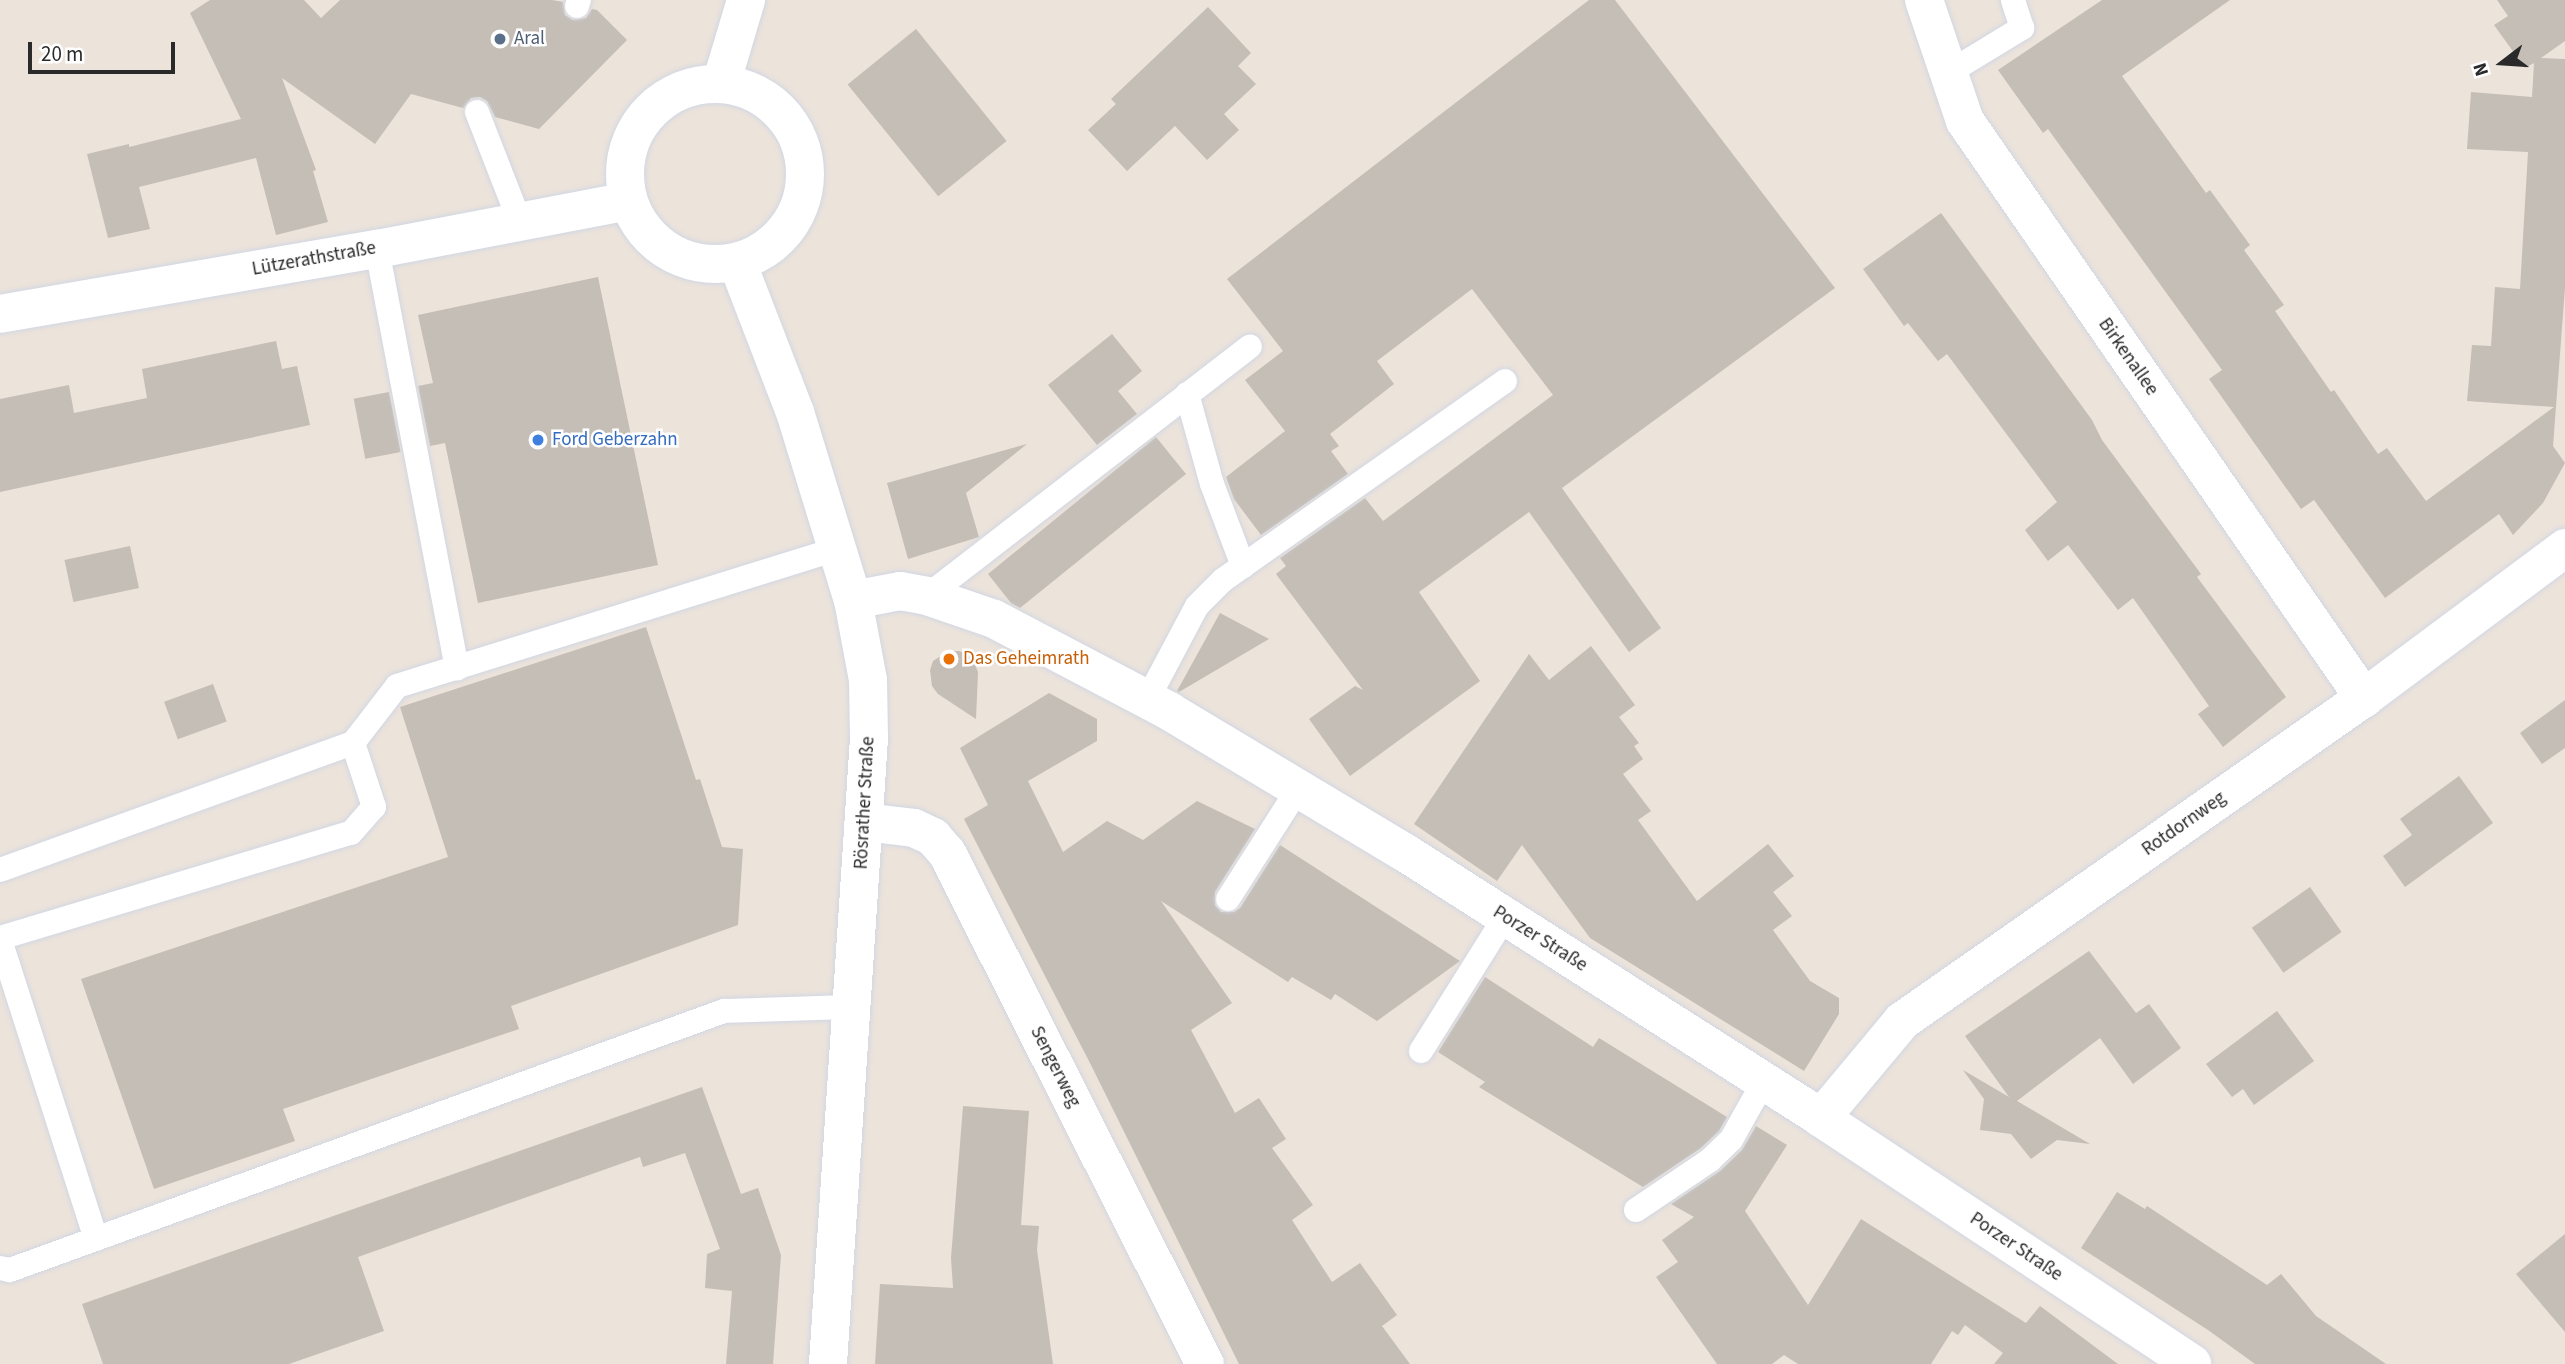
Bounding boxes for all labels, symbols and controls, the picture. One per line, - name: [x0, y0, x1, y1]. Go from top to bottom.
- scale bar: [32, 28, 178, 72]
- place label: Aral: [514, 28, 545, 50]
- north arrow: [2467, 28, 2537, 98]
- marker: Aral: [492, 31, 508, 47]
- text: 20 m: [41, 39, 83, 69]
- text: N: [2467, 59, 2496, 79]
- street label: Lützerathstraße: [250, 237, 378, 281]
- street label: Birkenallee: [2093, 314, 2163, 400]
- place label: Ford Geberzahn: [552, 429, 678, 451]
- marker: Ford Geberzahn: [530, 432, 546, 448]
- place label: Das Geheimrath: [963, 648, 1090, 670]
- marker: Das Geheimrath: [941, 651, 957, 667]
- street label: Rösrather Straße: [850, 736, 880, 870]
- street label: Rotdornweg: [2138, 787, 2230, 861]
- street label: Porzer Straße: [1489, 901, 1591, 977]
- street label: Sengerweg: [1025, 1023, 1085, 1111]
- street label: Porzer Straße: [1965, 1208, 2067, 1286]

